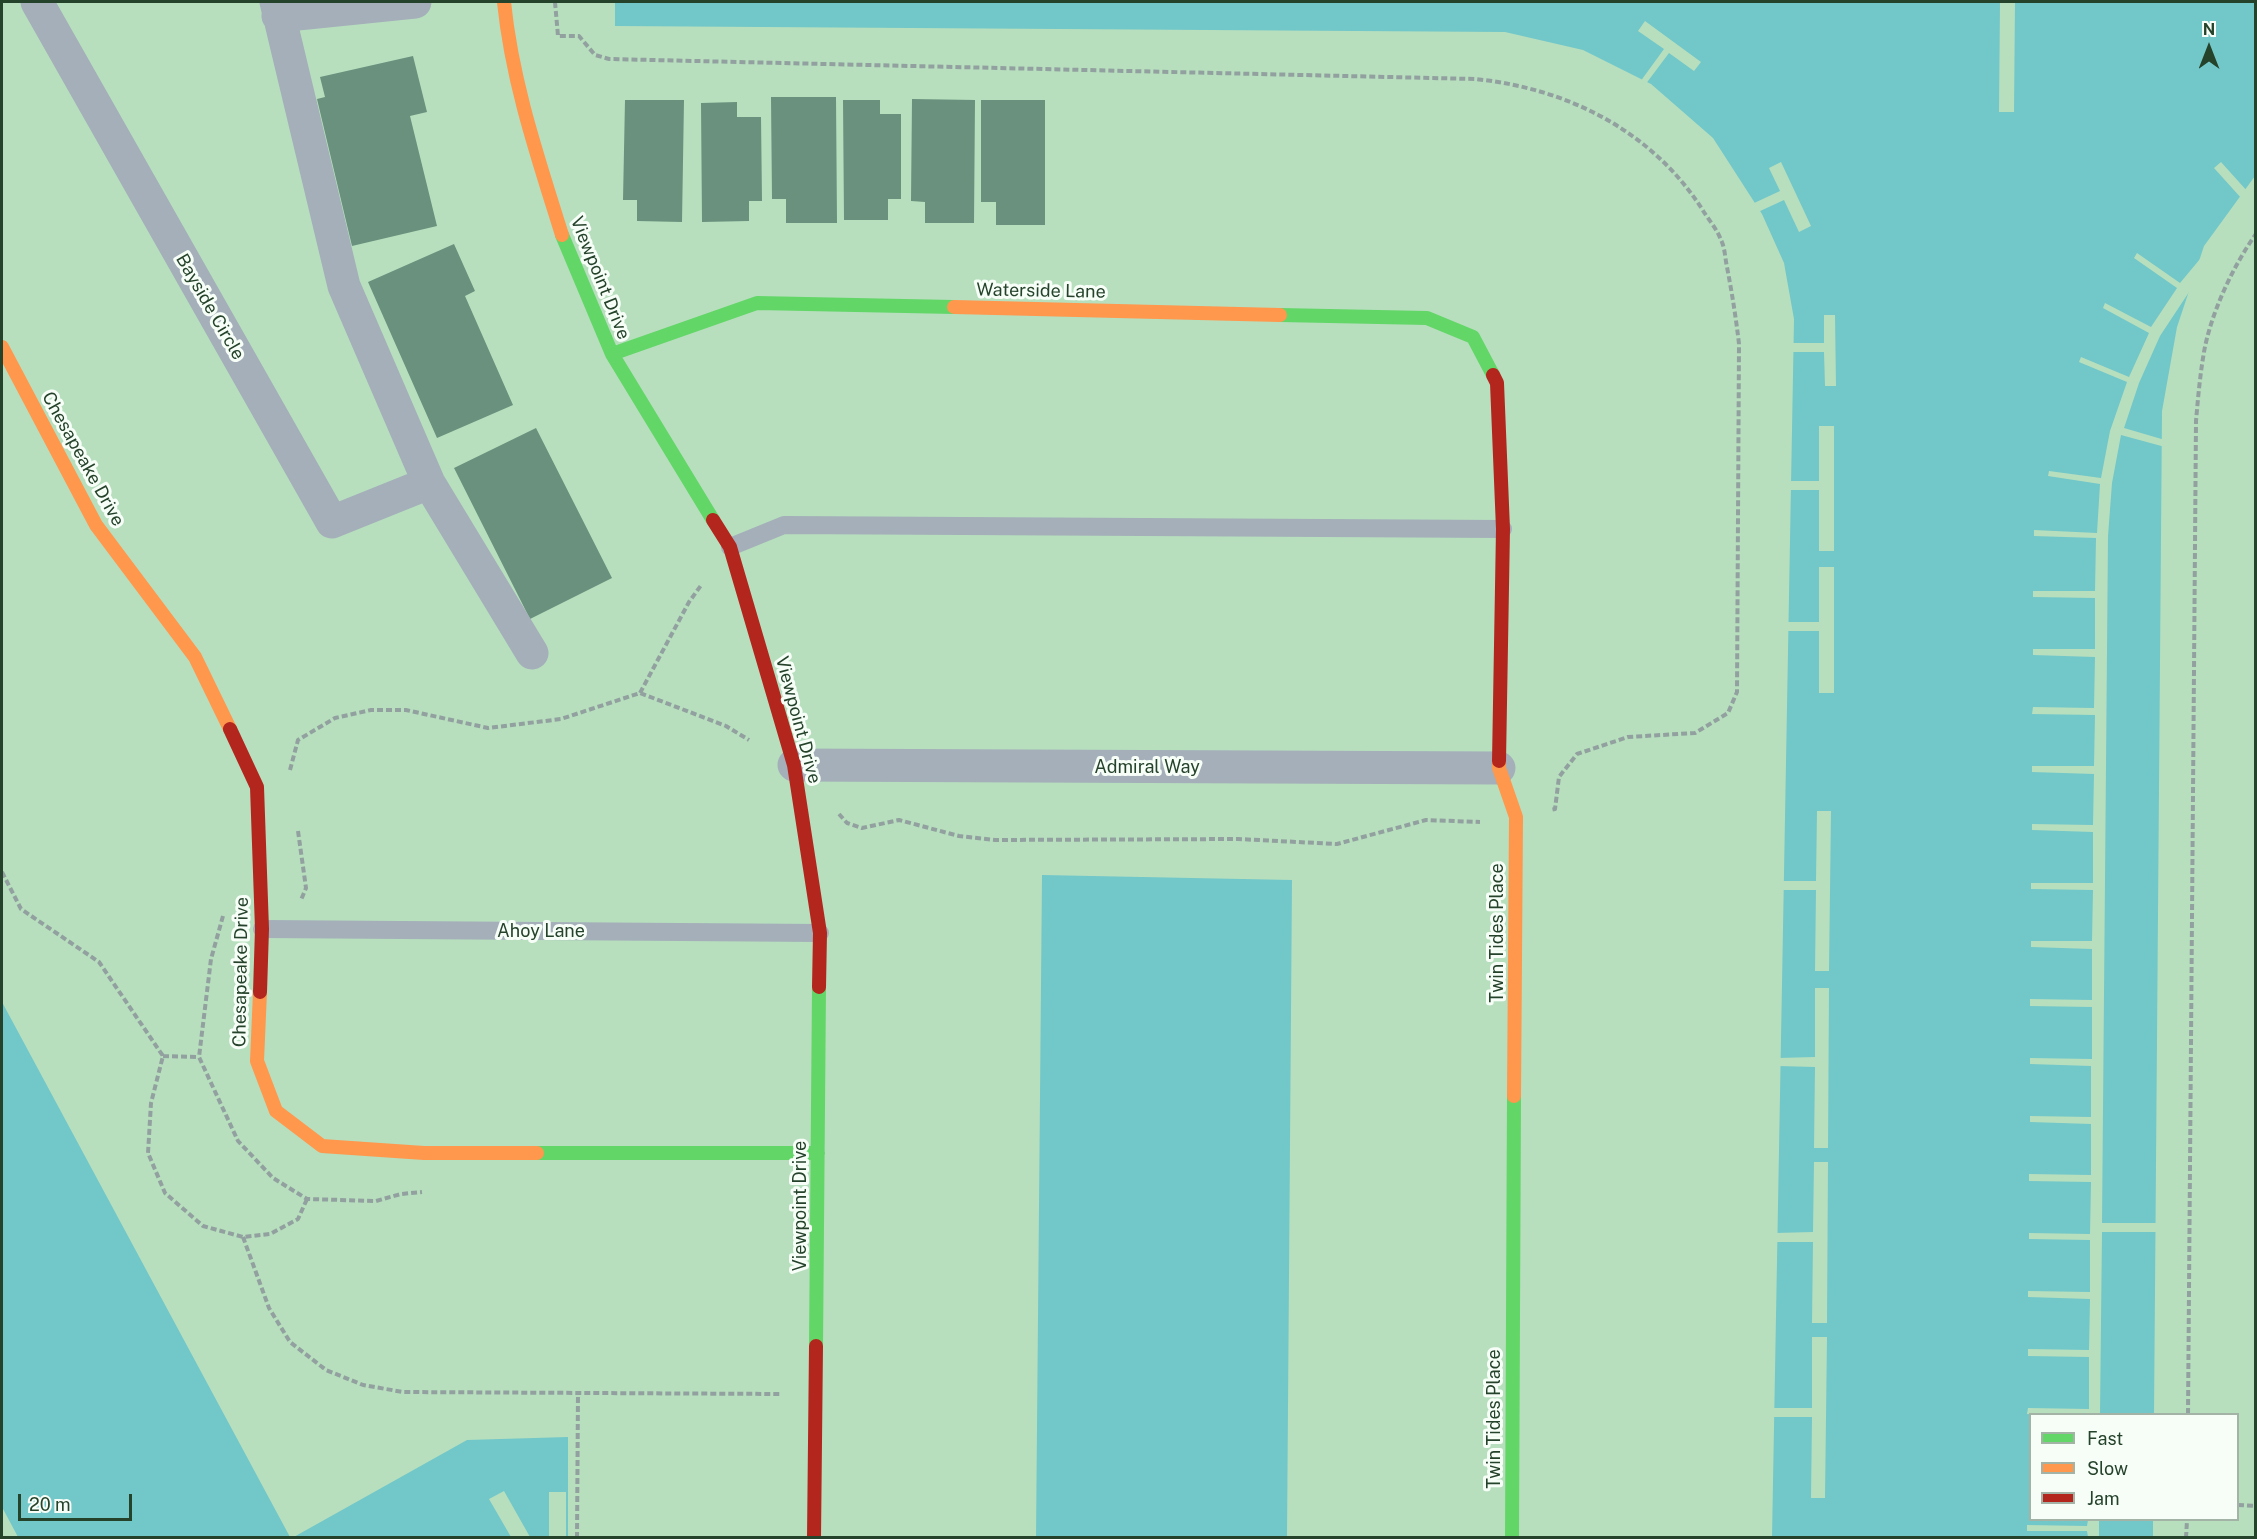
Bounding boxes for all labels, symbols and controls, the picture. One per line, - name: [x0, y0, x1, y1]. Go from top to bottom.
- north arrow: [2179, 18, 2239, 78]
- text: N: [2203, 20, 2215, 39]
- street label: Viewpoint Drive: [566, 213, 634, 343]
- street label: Bayside Circle: [171, 250, 249, 364]
- street label: Waterside Lane: [976, 279, 1106, 303]
- street label: Chesapeake Drive: [37, 388, 129, 530]
- street label: Viewpoint Drive: [771, 654, 825, 786]
- street label: Admiral Way: [1094, 756, 1200, 778]
- street label: Twin Tides Place: [1486, 863, 1508, 1003]
- street label: Chesapeake Drive: [229, 897, 253, 1047]
- street label: Ahoy Lane: [497, 920, 585, 942]
- street label: Viewpoint Drive: [789, 1141, 811, 1271]
- street label: Twin Tides Place: [1483, 1349, 1505, 1489]
- legend: [2029, 1413, 2239, 1521]
- text: Fast: [2087, 1428, 2123, 1449]
- text: Slow: [2087, 1458, 2128, 1479]
- scale bar: [21, 1482, 135, 1520]
- text: Jam: [2087, 1488, 2120, 1509]
- text: 20 m: [29, 1494, 71, 1515]

